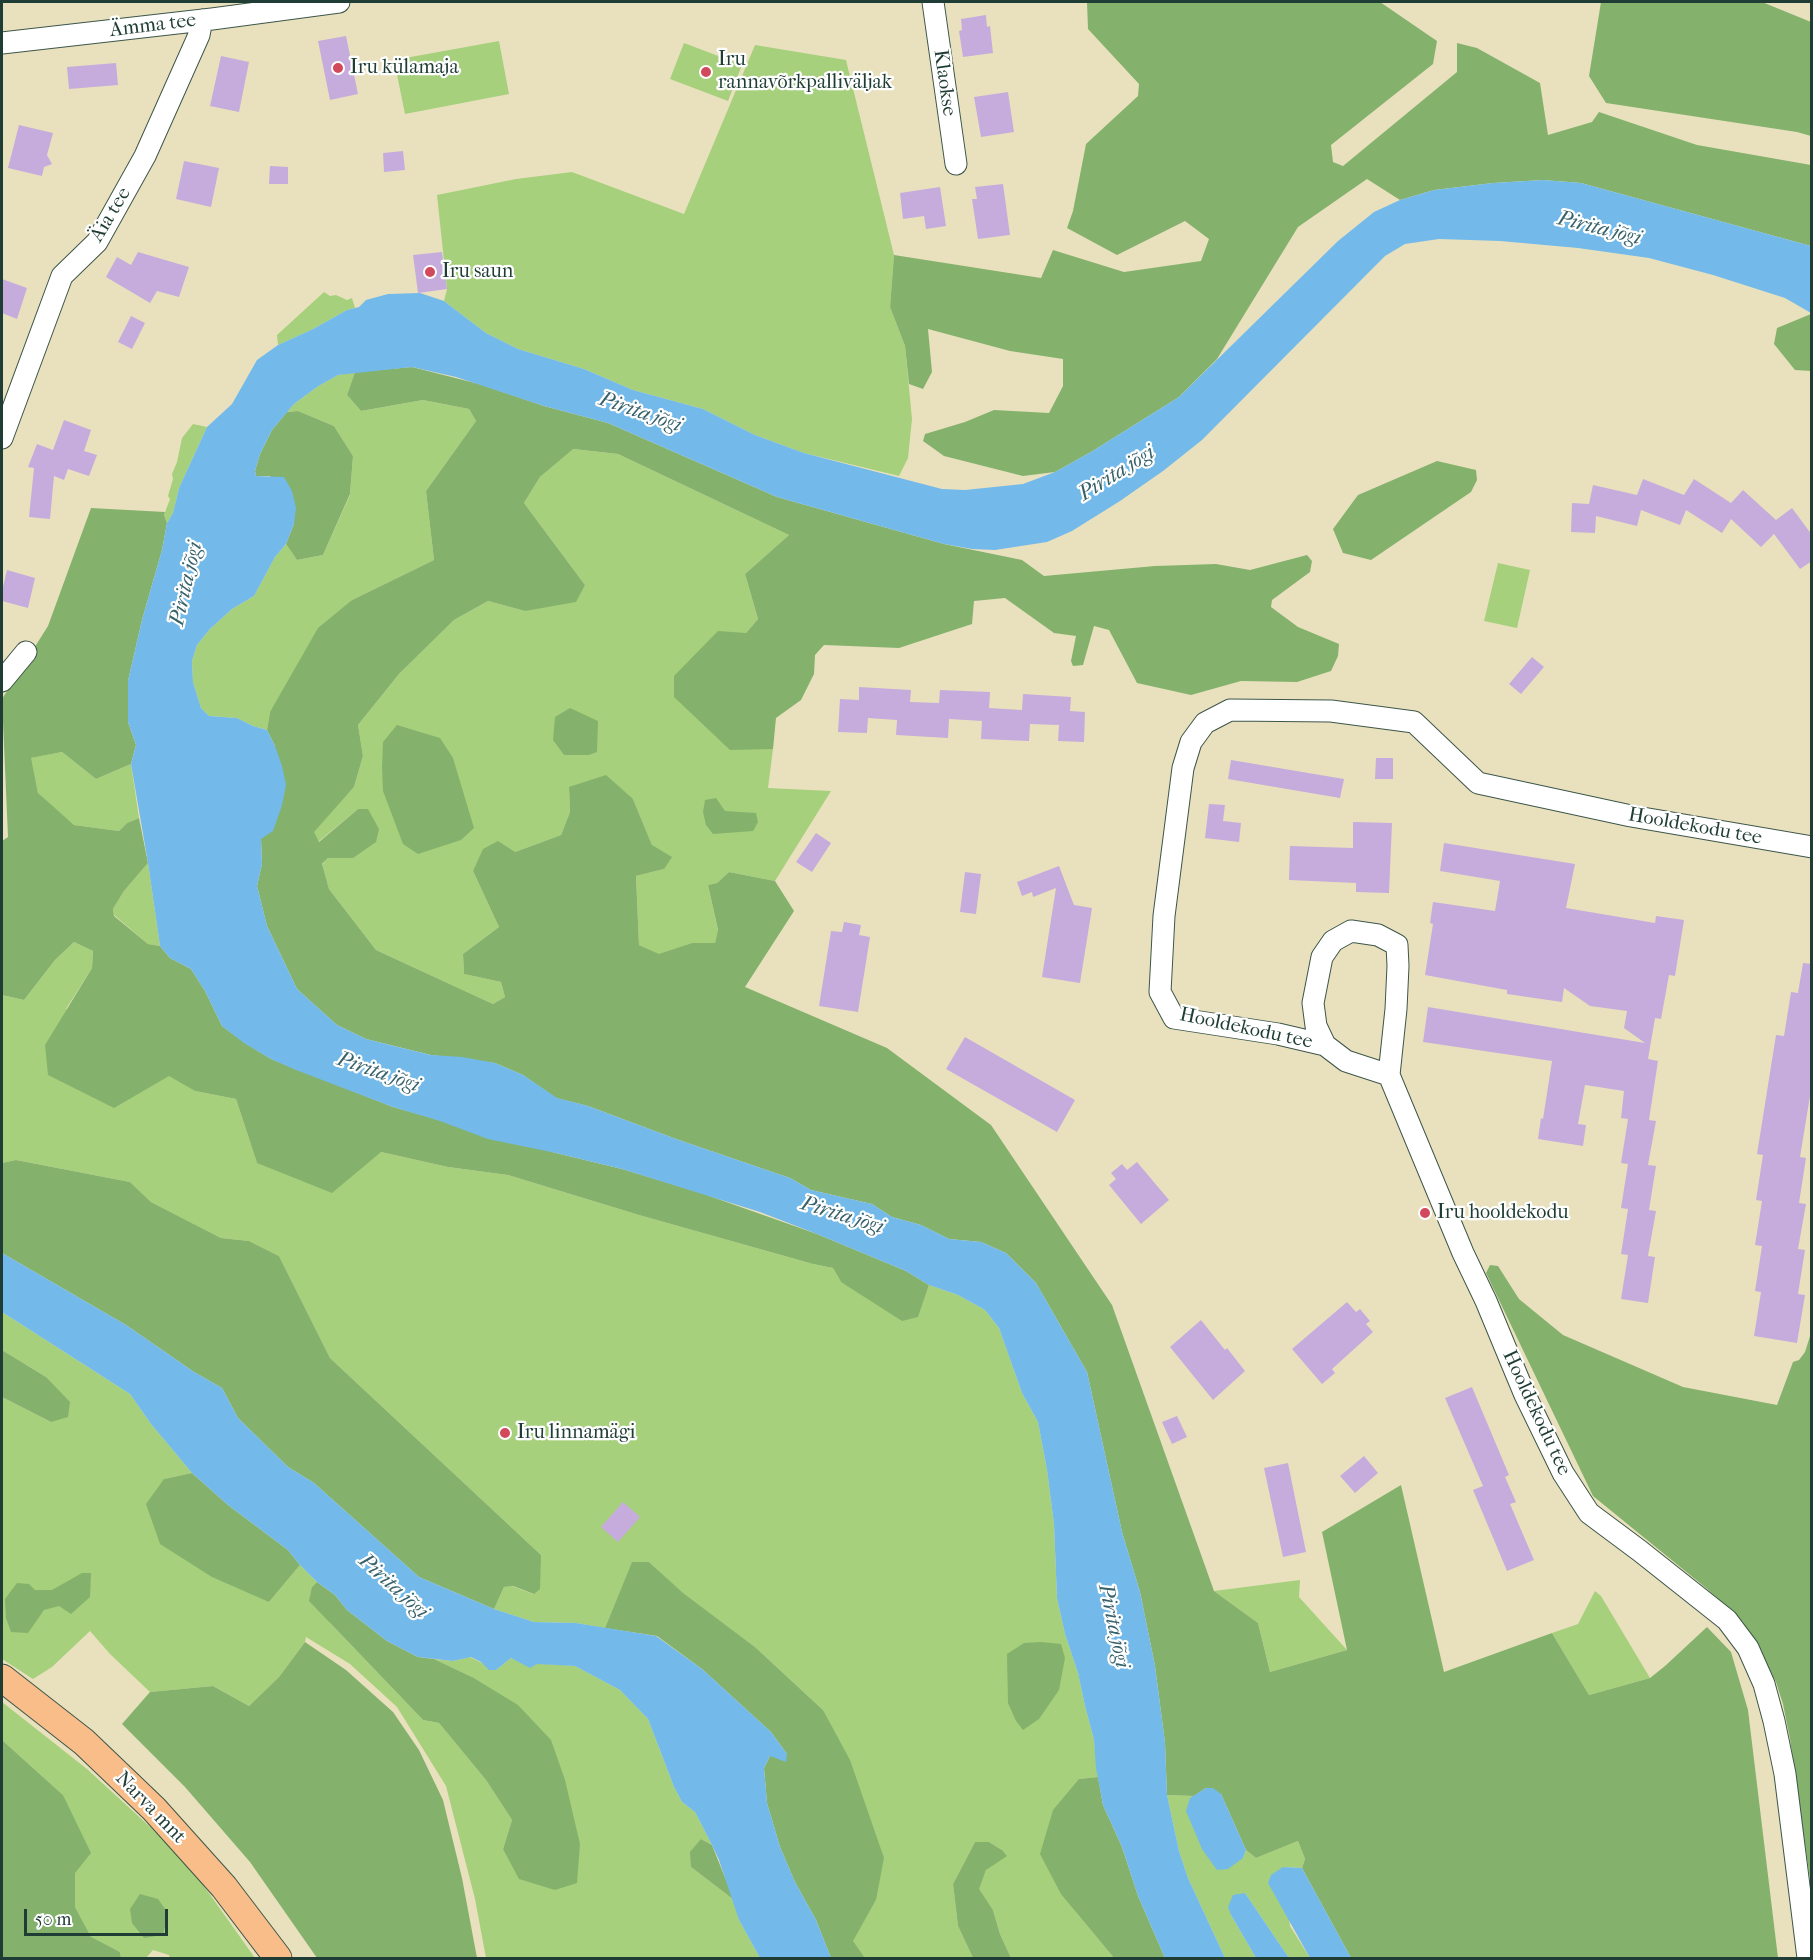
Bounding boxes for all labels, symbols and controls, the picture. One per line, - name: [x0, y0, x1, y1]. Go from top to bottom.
- street label: Ämma tee: [109, 9, 197, 43]
- place label: Iru rannavõrkpalliväljak: [718, 48, 892, 95]
- street label: Klaokse: [927, 48, 961, 118]
- place label: Iru külamaja: [350, 56, 459, 80]
- marker: Iru külamaja: [331, 61, 345, 75]
- marker: Iru rannavõrkpalliväljak: [699, 65, 713, 79]
- street label: Äia tee: [85, 183, 137, 247]
- water label: Pirita jõgi: [1555, 206, 1643, 252]
- place label: Iru saun: [442, 260, 513, 284]
- marker: Iru saun: [423, 265, 437, 279]
- water label: Pirita jõgi: [596, 387, 684, 439]
- water label: Pirita jõgi: [1074, 441, 1160, 507]
- water label: Pirita jõgi: [165, 540, 209, 628]
- street label: Hooldekodu tee: [1626, 803, 1764, 851]
- street label: Hooldekodu tee: [1177, 1003, 1315, 1055]
- water label: Pirita jõgi: [334, 1047, 422, 1099]
- water label: Pirita jõgi: [798, 1192, 886, 1240]
- place label: Iru hooldekodu: [1437, 1201, 1569, 1225]
- marker: Iru hooldekodu: [1418, 1206, 1432, 1220]
- street label: Hooldekodu tee: [1497, 1347, 1575, 1479]
- place label: Iru linnamägi: [517, 1421, 635, 1445]
- marker: Iru linnamägi: [498, 1426, 512, 1440]
- water label: Pirita jõgi: [353, 1549, 433, 1625]
- water label: Pirita jõgi: [1092, 1582, 1134, 1670]
- street label: Narva mnt: [110, 1767, 190, 1849]
- scale bar: [27, 1897, 171, 1935]
- text: 50 m: [35, 1909, 71, 1930]

